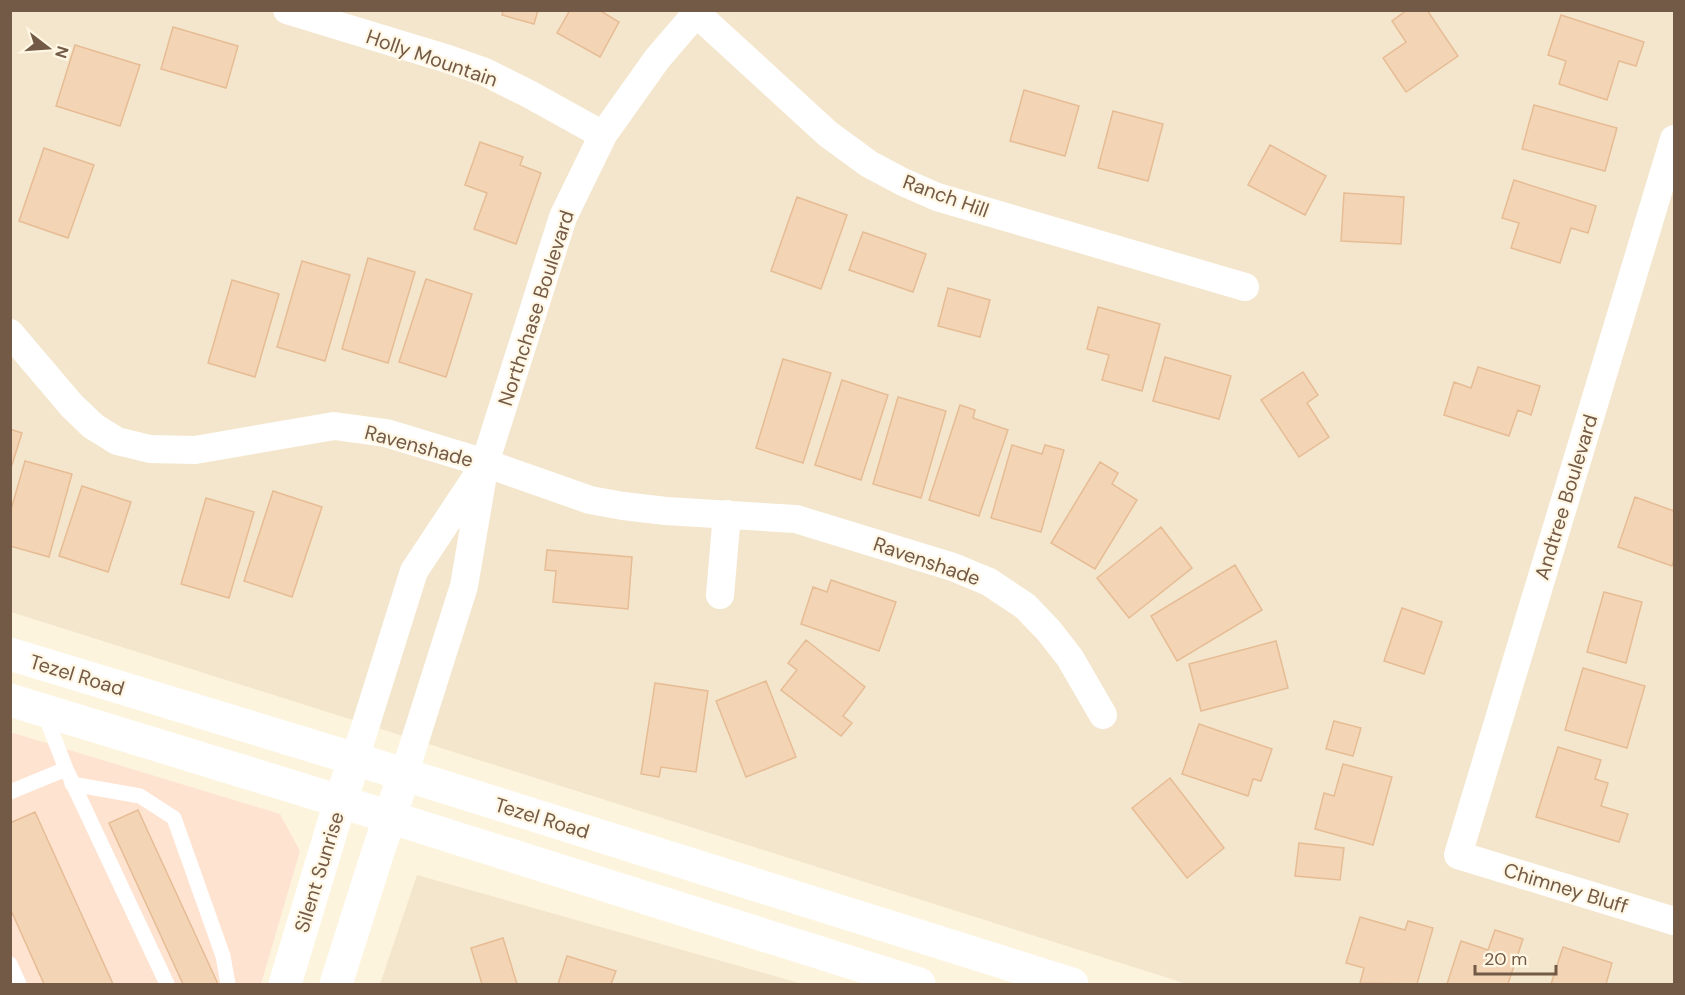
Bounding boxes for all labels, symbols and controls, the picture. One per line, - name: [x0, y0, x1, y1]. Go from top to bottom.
- north arrow: [18, 18, 78, 78]
- street label: Holly Mountain: [363, 23, 501, 93]
- text: N: [50, 44, 74, 61]
- street label: Ranch Hill: [899, 168, 993, 224]
- street label: Northchase Boulevard: [492, 207, 580, 409]
- street label: Andtree Boulevard: [1528, 411, 1604, 583]
- street label: Ravenshade: [362, 419, 476, 473]
- street label: Ravenshade: [870, 531, 984, 591]
- street label: Tezel Road: [27, 648, 127, 702]
- street label: Tezel Road: [492, 791, 592, 845]
- street label: Silent Sunrise: [288, 808, 350, 936]
- street label: Chimney Bluff: [1501, 857, 1632, 919]
- scale bar: [1475, 938, 1556, 976]
- text: 20 m: [1484, 947, 1527, 971]

